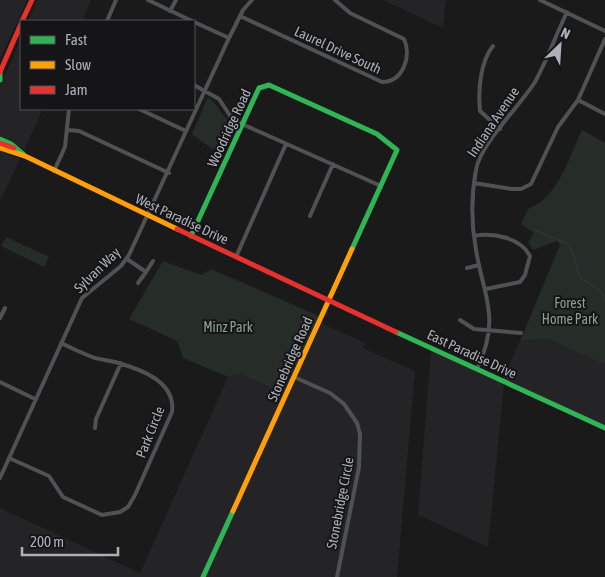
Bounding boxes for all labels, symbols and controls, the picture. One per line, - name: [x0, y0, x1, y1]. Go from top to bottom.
- legend: [20, 20, 195, 110]
- north arrow: [535, 20, 585, 70]
- street label: Laurel Drive South: [292, 23, 384, 77]
- text: N: [558, 24, 573, 42]
- text: Fast: [65, 31, 87, 48]
- text: Slow: [65, 56, 91, 73]
- text: Jam: [65, 81, 88, 98]
- street label: Indiana Avenue: [464, 84, 522, 160]
- street label: Woodridge Road: [204, 86, 254, 170]
- street label: West Paradise Drive: [133, 190, 231, 248]
- street label: Sylvan Way: [71, 244, 124, 296]
- park label: Forest Home Park: [542, 295, 598, 327]
- street label: Stonebridge Road: [264, 314, 316, 404]
- park label: Minz Park: [203, 319, 253, 335]
- street label: East Paradise Drive: [425, 326, 519, 382]
- street label: Park Circle: [132, 404, 168, 460]
- street label: Stonebridge Circle: [323, 456, 357, 550]
- scale bar: [22, 524, 119, 556]
- text: 200 m: [30, 533, 64, 550]

